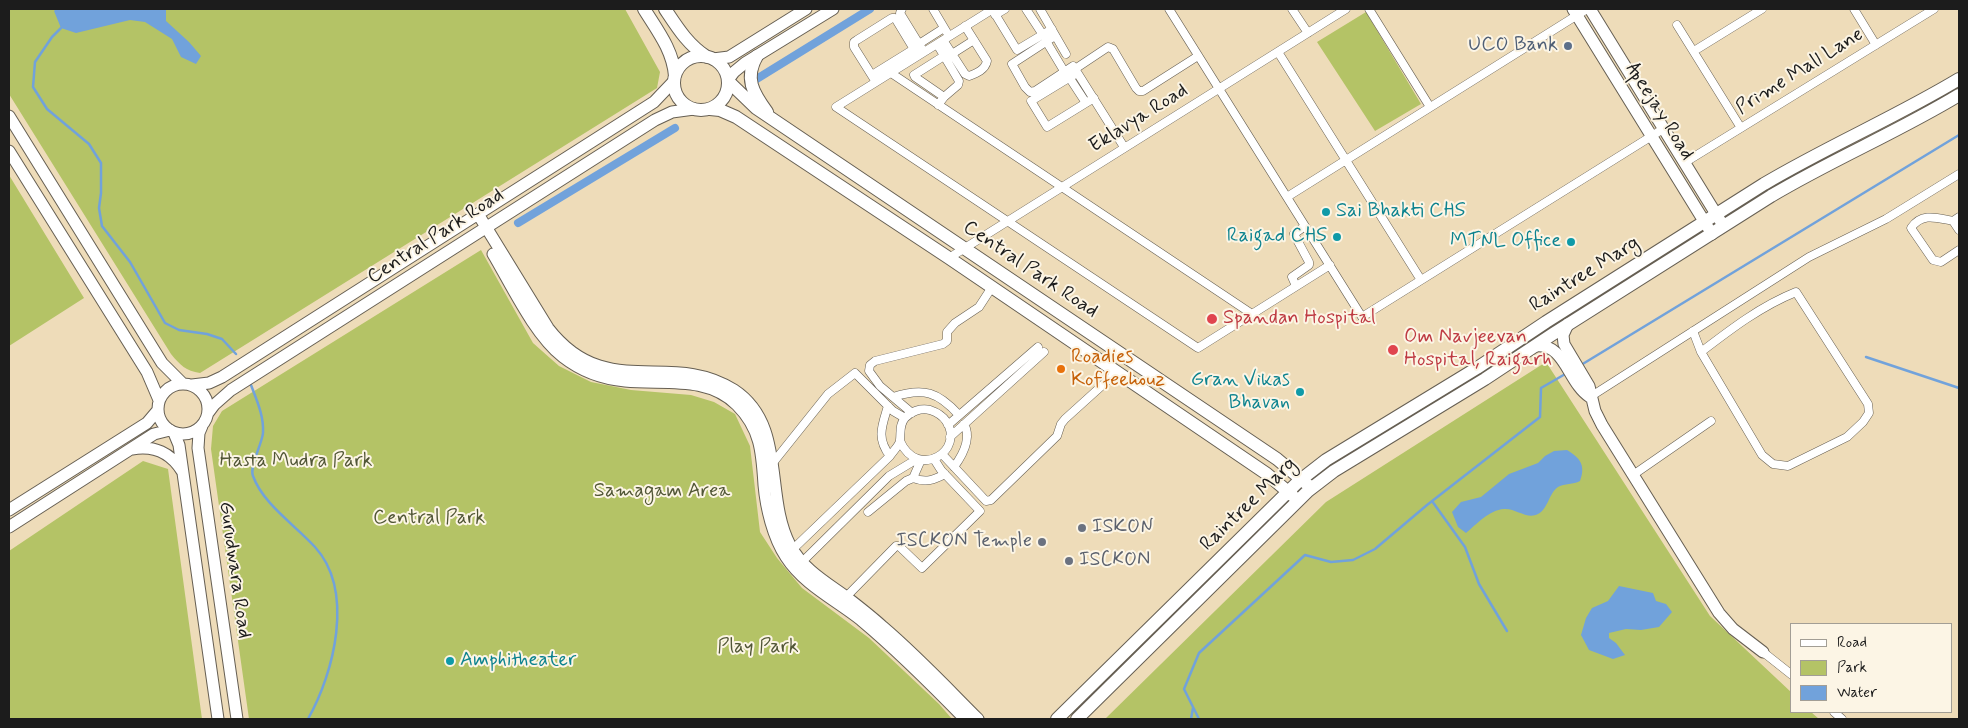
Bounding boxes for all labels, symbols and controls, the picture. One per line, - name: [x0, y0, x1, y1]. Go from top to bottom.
- street label: Prime Mall Lane: [1732, 23, 1868, 121]
- place label: UCO Bank: [1468, 34, 1558, 58]
- marker: UCO Bank: [1562, 40, 1574, 52]
- street label: Apeejay Road: [1620, 59, 1698, 165]
- street label: Eklavya Road: [1085, 79, 1193, 159]
- street label: Central Park Road: [363, 184, 509, 290]
- place label: Sai Bhakti CHS: [1336, 200, 1466, 224]
- marker: Sai Bhakti CHS: [1320, 206, 1332, 218]
- street label: Central Park Road: [958, 216, 1102, 324]
- place label: Raigad CHS: [1227, 225, 1327, 249]
- place label: MTNL Office: [1450, 230, 1561, 254]
- marker: Raigad CHS: [1331, 231, 1343, 243]
- street label: Raintree Marg: [1526, 232, 1644, 318]
- marker: MTNL Office: [1565, 236, 1577, 248]
- place label: Spandan Hospital: [1223, 307, 1376, 331]
- marker: Spandan Hospital: [1205, 312, 1219, 326]
- place label: Om Navjeevan Hospital, Raigarh: [1404, 326, 1552, 373]
- marker: Om Navjeevan Hospital, Raigarh: [1386, 343, 1400, 357]
- place label: Roadies Koffeehouz: [1071, 346, 1165, 393]
- marker: Roadies Koffeehouz: [1055, 363, 1067, 375]
- place label: Gran Vikas Bhavan: [1191, 369, 1290, 416]
- marker: Gran Vikas Bhavan: [1294, 386, 1306, 398]
- park label: Hasta Mudra Park: [220, 450, 372, 474]
- street label: Raintree Marg: [1196, 453, 1302, 557]
- park label: Samagam Area: [594, 480, 730, 504]
- street label: Gurudwara Road: [213, 500, 255, 640]
- park label: Central Park: [373, 507, 485, 531]
- place label: ISKON: [1092, 516, 1153, 540]
- marker: ISKON: [1076, 522, 1088, 534]
- place label: ISCKON Temple: [896, 530, 1032, 554]
- marker: ISCKON Temple: [1036, 536, 1048, 548]
- place label: ISCKON: [1079, 549, 1150, 573]
- marker: ISCKON: [1063, 555, 1075, 567]
- legend: [1790, 623, 1953, 713]
- text: Road: [1837, 633, 1867, 653]
- park label: Play Park: [717, 636, 799, 660]
- place label: Amphitheater: [460, 649, 576, 673]
- marker: Amphitheater: [444, 655, 456, 667]
- text: Park: [1837, 658, 1867, 678]
- text: Water: [1837, 683, 1877, 703]

